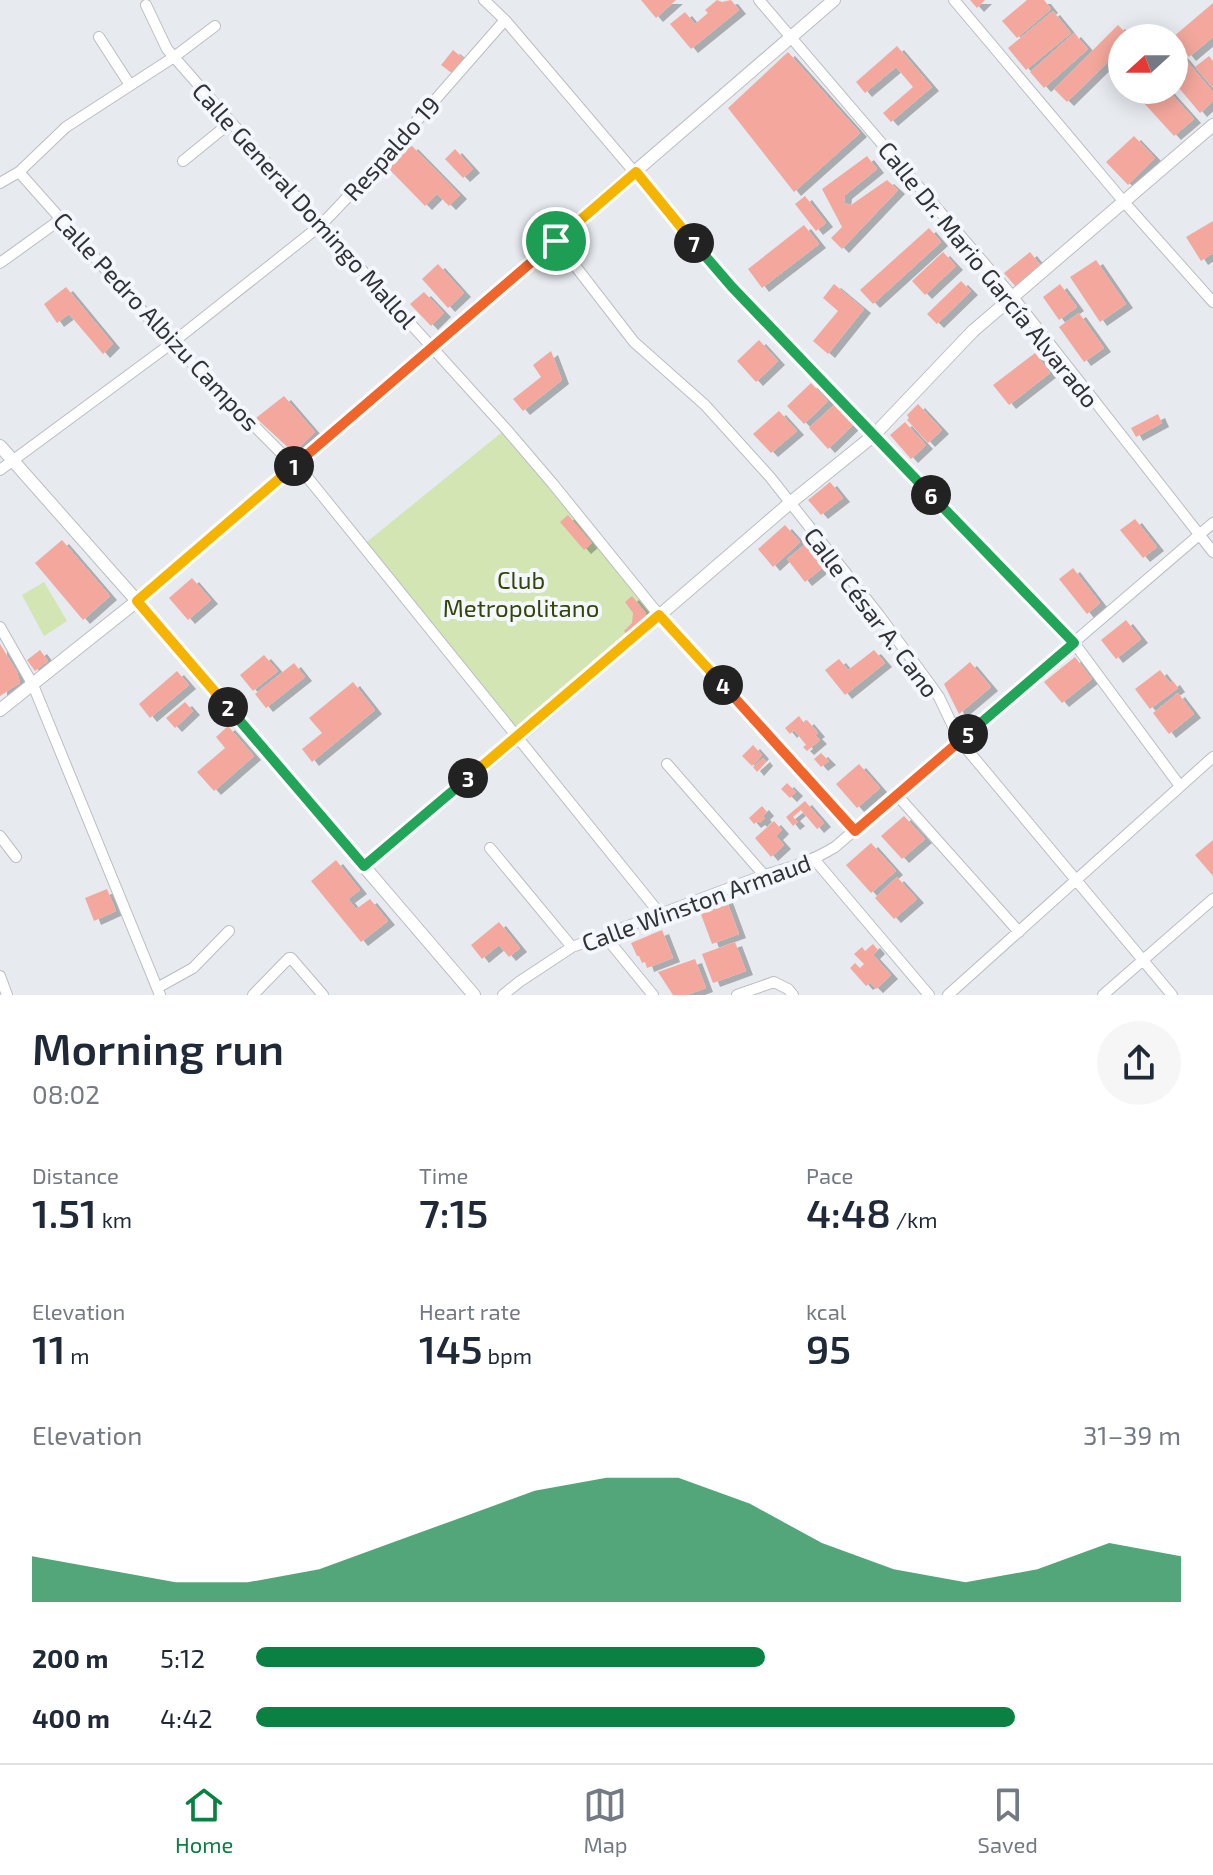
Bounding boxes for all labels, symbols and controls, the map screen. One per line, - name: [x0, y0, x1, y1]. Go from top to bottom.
- north arrow: [1108, 24, 1188, 104]
- map controls: [1108, 24, 1188, 104]
- street label: Calle General Domingo Mallol: [187, 76, 423, 334]
- street label: Respaldo 19: [337, 90, 445, 206]
- street label: Calle Dr. Mario García Alvarado: [873, 135, 1105, 413]
- street label: Calle Pedro Albizu Campos: [48, 206, 266, 436]
- pin: [522, 207, 590, 275]
- icon: arrive: [534, 219, 578, 263]
- pin: 7: [674, 223, 714, 263]
- text: 7: [688, 230, 700, 256]
- pin: 1: [274, 446, 314, 486]
- text: 1: [289, 453, 299, 479]
- pin: 6: [911, 475, 951, 515]
- text: 6: [925, 482, 937, 508]
- street label: Calle César A. Cano: [799, 521, 945, 703]
- park label: Club Metropolitano: [443, 565, 599, 622]
- pin: 4: [703, 665, 743, 705]
- text: 4: [716, 672, 730, 698]
- pin: 2: [208, 687, 248, 727]
- text: 2: [222, 694, 234, 720]
- pin: 5: [948, 714, 988, 754]
- text: 5: [962, 721, 974, 747]
- pin: 3: [448, 758, 488, 798]
- text: 3: [462, 765, 474, 791]
- street label: Calle Winston Armaud: [578, 847, 814, 957]
- text: Morning run: [32, 1021, 284, 1074]
- button: share: [1097, 1021, 1181, 1105]
- text: 08:02: [32, 1078, 100, 1109]
- text: Distance: [32, 1162, 119, 1188]
- text: Time: [419, 1162, 468, 1188]
- text: Pace: [806, 1162, 853, 1188]
- text: 1.51: [32, 1188, 97, 1236]
- text: 7:15: [419, 1188, 488, 1236]
- text: 4:48: [806, 1188, 891, 1236]
- text: km: [97, 1206, 132, 1232]
- text: /km: [891, 1206, 938, 1232]
- text: Elevation: [32, 1298, 125, 1324]
- text: Heart rate: [419, 1298, 521, 1324]
- text: kcal: [806, 1298, 846, 1324]
- text: 11: [32, 1324, 65, 1372]
- text: 145: [419, 1324, 483, 1372]
- text: 95: [806, 1324, 851, 1372]
- text: m: [65, 1342, 90, 1368]
- text: bpm: [483, 1342, 532, 1368]
- text: Elevation: [32, 1419, 142, 1450]
- text: 31–39 m: [1083, 1419, 1181, 1450]
- text: 200 m: [32, 1642, 108, 1673]
- text: 5:12: [160, 1642, 205, 1673]
- text: 400 m: [32, 1702, 110, 1733]
- text: 4:42: [160, 1702, 213, 1733]
- tab: Home: [175, 1783, 233, 1857]
- tab: Map: [583, 1783, 628, 1857]
- tab: Saved: [978, 1783, 1038, 1857]

